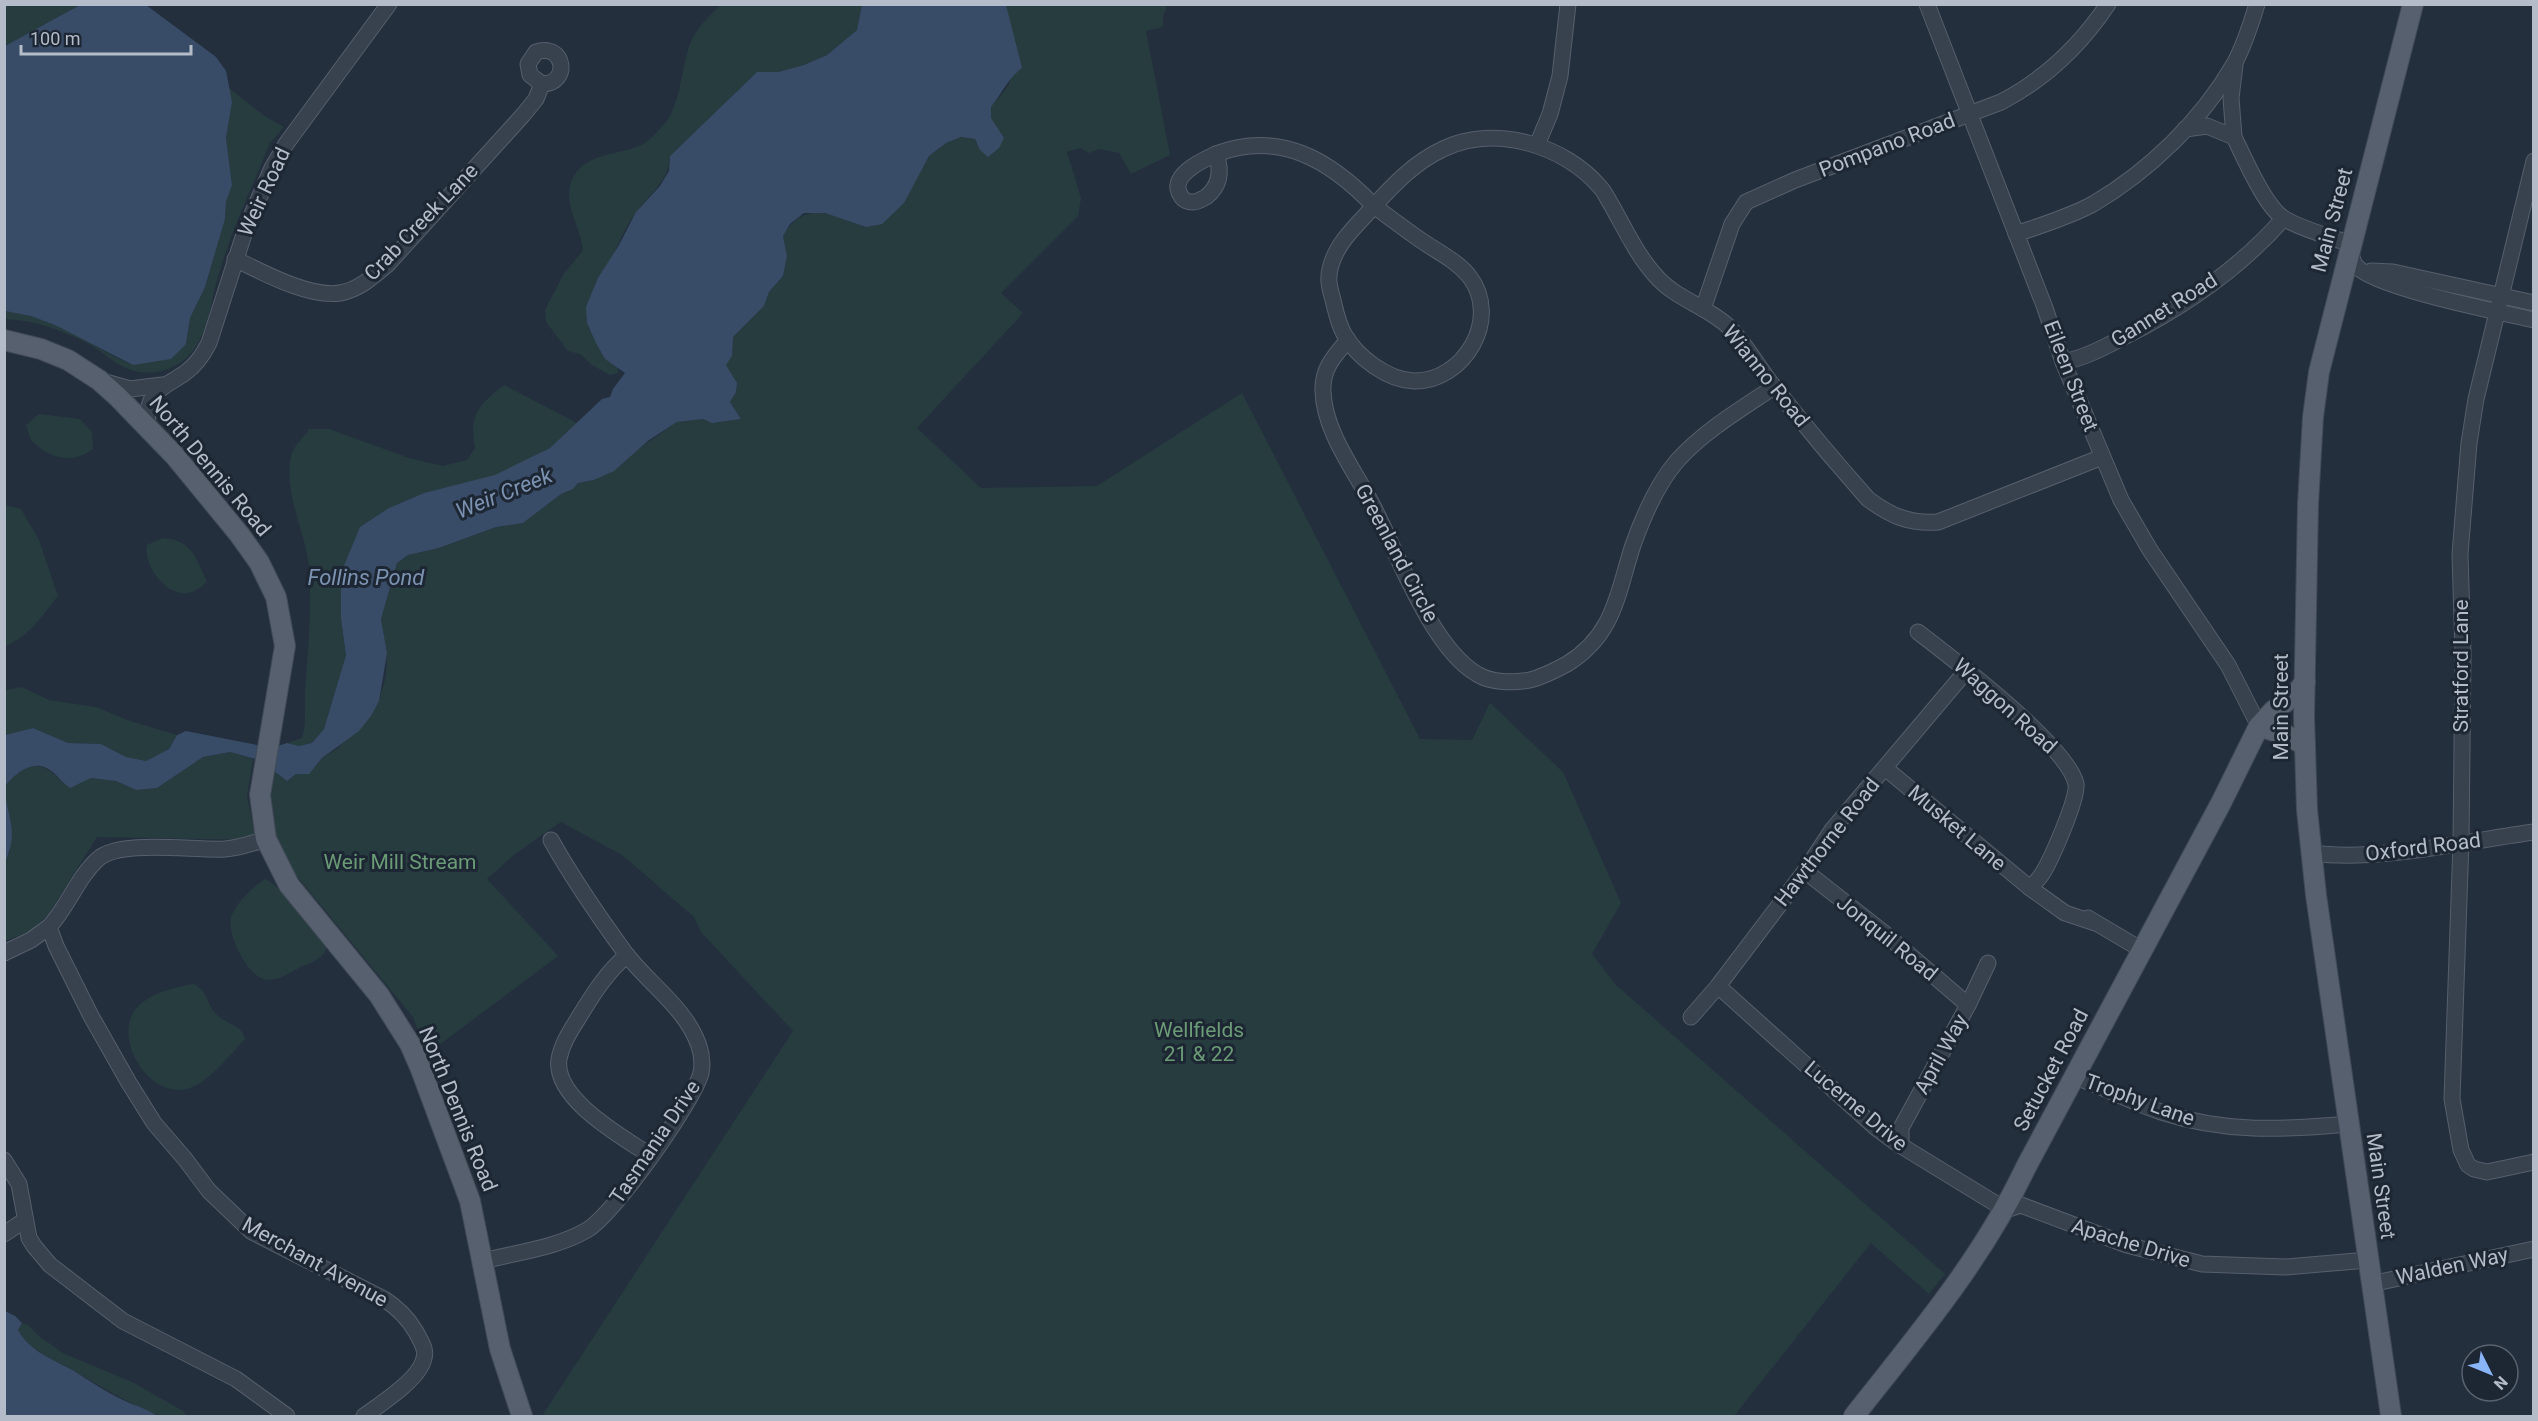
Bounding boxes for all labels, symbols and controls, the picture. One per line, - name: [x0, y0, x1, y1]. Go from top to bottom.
- scale bar: [21, 18, 190, 56]
- text: 100 m: [30, 28, 81, 49]
- street label: Pompano Road: [1816, 108, 1958, 182]
- street label: Weir Road: [233, 144, 295, 240]
- street label: Crab Creek Lane: [359, 159, 483, 285]
- street label: Main Street: [2307, 165, 2357, 275]
- street label: Gannet Road: [2107, 268, 2221, 352]
- street label: Eileen Street: [2039, 317, 2103, 435]
- street label: Wianno Road: [1718, 320, 1814, 432]
- street label: North Dennis Road: [144, 391, 276, 541]
- water label: Weir Creek: [452, 462, 557, 524]
- street label: Greenland Circle: [1350, 480, 1444, 626]
- water label: Follins Pond: [308, 565, 425, 590]
- street label: Stratford Lane: [2449, 599, 2473, 733]
- street label: Waggon Road: [1949, 653, 2061, 759]
- street label: Main Street: [2269, 653, 2293, 761]
- street label: Hawthorne Road: [1770, 773, 1884, 911]
- street label: Musket Lane: [1903, 780, 2011, 876]
- street label: Oxford Road: [2364, 828, 2482, 866]
- park label: Weir Mill Stream: [324, 850, 476, 874]
- street label: Jonquil Road: [1832, 890, 1942, 986]
- street label: Setucket Road: [2009, 1005, 2093, 1135]
- street label: April Way: [1909, 1010, 1973, 1098]
- park label: Wellfields 21 & 22: [1154, 1018, 1244, 1066]
- street label: North Dennis Road: [414, 1023, 502, 1195]
- street label: Lucerne Drive: [1800, 1056, 1912, 1156]
- street label: Trophy Lane: [2082, 1069, 2198, 1131]
- street label: Tasmania Drive: [605, 1076, 705, 1208]
- street label: Main Street: [2362, 1131, 2400, 1241]
- street label: Merchant Avenue: [238, 1212, 392, 1312]
- street label: Apache Drive: [2069, 1214, 2193, 1272]
- street label: Walden Way: [2394, 1242, 2510, 1290]
- north arrow: [2460, 1343, 2520, 1403]
- text: N: [2490, 1372, 2511, 1393]

